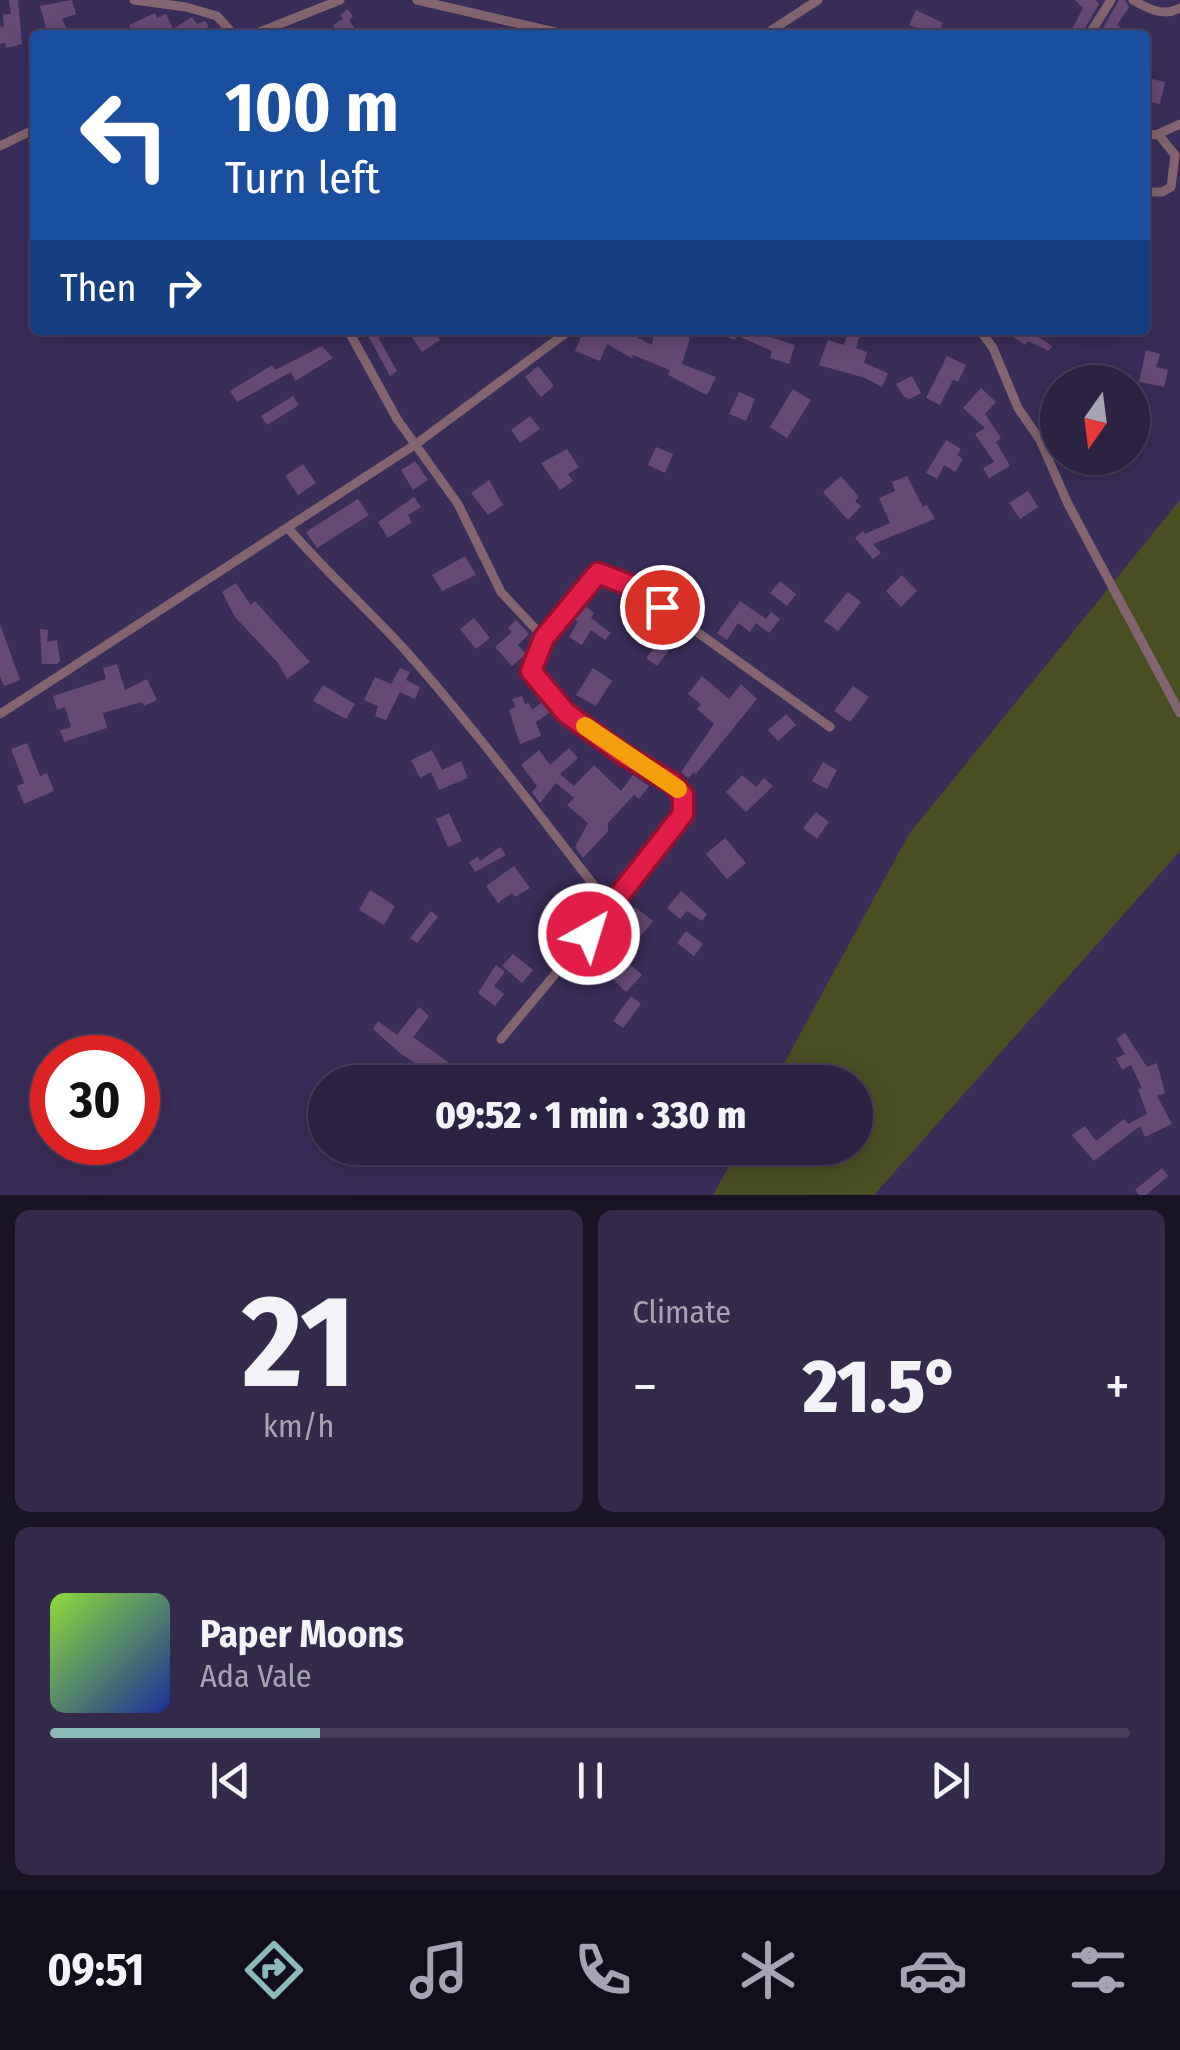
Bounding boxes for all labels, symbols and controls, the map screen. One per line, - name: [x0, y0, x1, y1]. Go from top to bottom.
- text: 100 m: [225, 66, 399, 150]
- icon: left: [60, 70, 190, 200]
- text: Turn left: [225, 151, 380, 205]
- icon: right: [156, 260, 211, 315]
- text: Then: [60, 265, 136, 311]
- north arrow: [1040, 365, 1150, 475]
- map controls: [1040, 365, 1150, 475]
- pin: [620, 565, 705, 650]
- icon: arrive: [635, 580, 690, 635]
- position arrow: [537, 882, 641, 986]
- speed limit sign: 30: [30, 1035, 160, 1165]
- text: 09:52 · 1 min · 330 m: [435, 1092, 746, 1138]
- text: 21: [242, 1264, 355, 1420]
- text: Climate: [633, 1293, 731, 1331]
- text: 21.5°: [803, 1342, 959, 1432]
- text: −: [633, 1354, 657, 1420]
- text: +: [1105, 1354, 1130, 1420]
- text: km/h: [263, 1407, 334, 1445]
- text: Paper Moons: [200, 1611, 404, 1657]
- text: Ada Vale: [200, 1657, 312, 1695]
- icon: previous: [203, 1753, 258, 1808]
- icon: pause: [563, 1753, 618, 1808]
- icon: next: [923, 1753, 978, 1808]
- icon: directions: [239, 1935, 309, 2005]
- icon: music: [404, 1935, 474, 2005]
- icon: phone: [568, 1935, 638, 2005]
- icon: climate: [733, 1935, 803, 2005]
- icon: car: [898, 1935, 968, 2005]
- icon: filters: [1063, 1935, 1133, 2005]
- text: 09:51: [47, 1943, 144, 1997]

